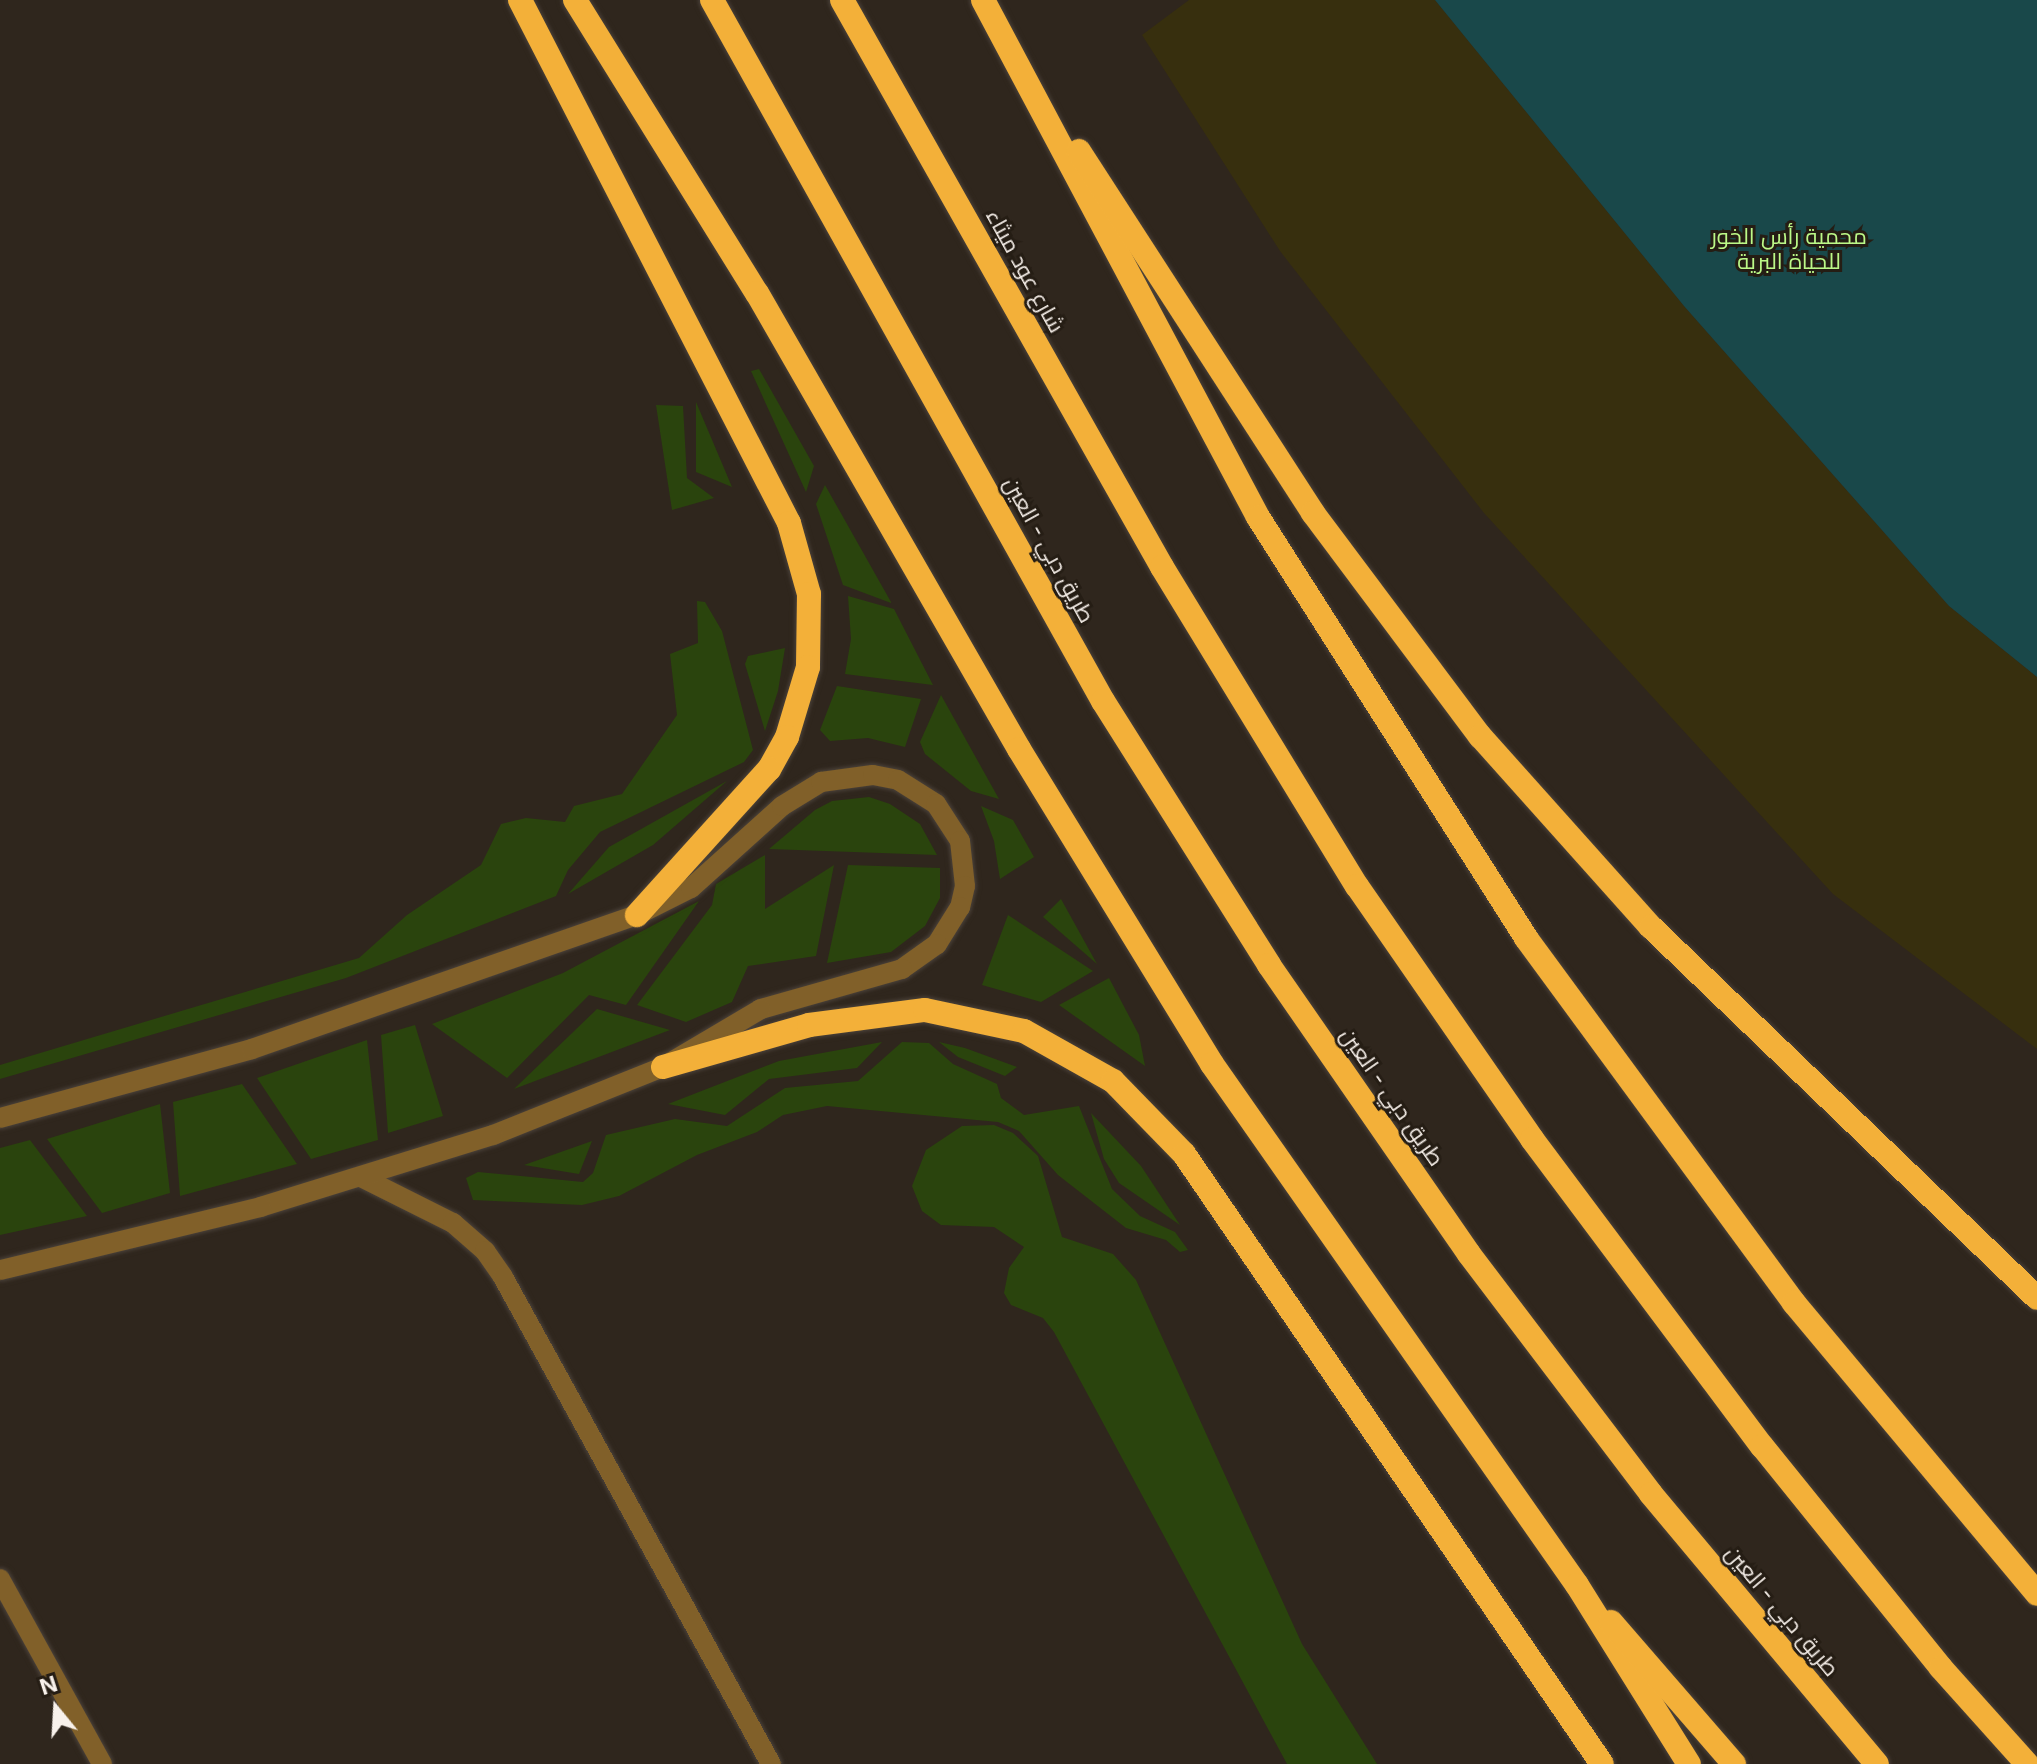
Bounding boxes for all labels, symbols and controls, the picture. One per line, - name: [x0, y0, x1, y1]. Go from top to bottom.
- street label: شارع عود ميثاء: [980, 205, 1070, 337]
- park label: محمية رأس الخور للحياة البرية: [1711, 223, 1867, 274]
- street label: طريق دبي - العين: [998, 472, 1100, 628]
- street label: طريق دبي - العين: [1335, 1023, 1449, 1171]
- street label: طريق دبي - العين: [1720, 1540, 1844, 1682]
- north arrow: [16, 1668, 96, 1748]
- text: N: [37, 1670, 61, 1700]

